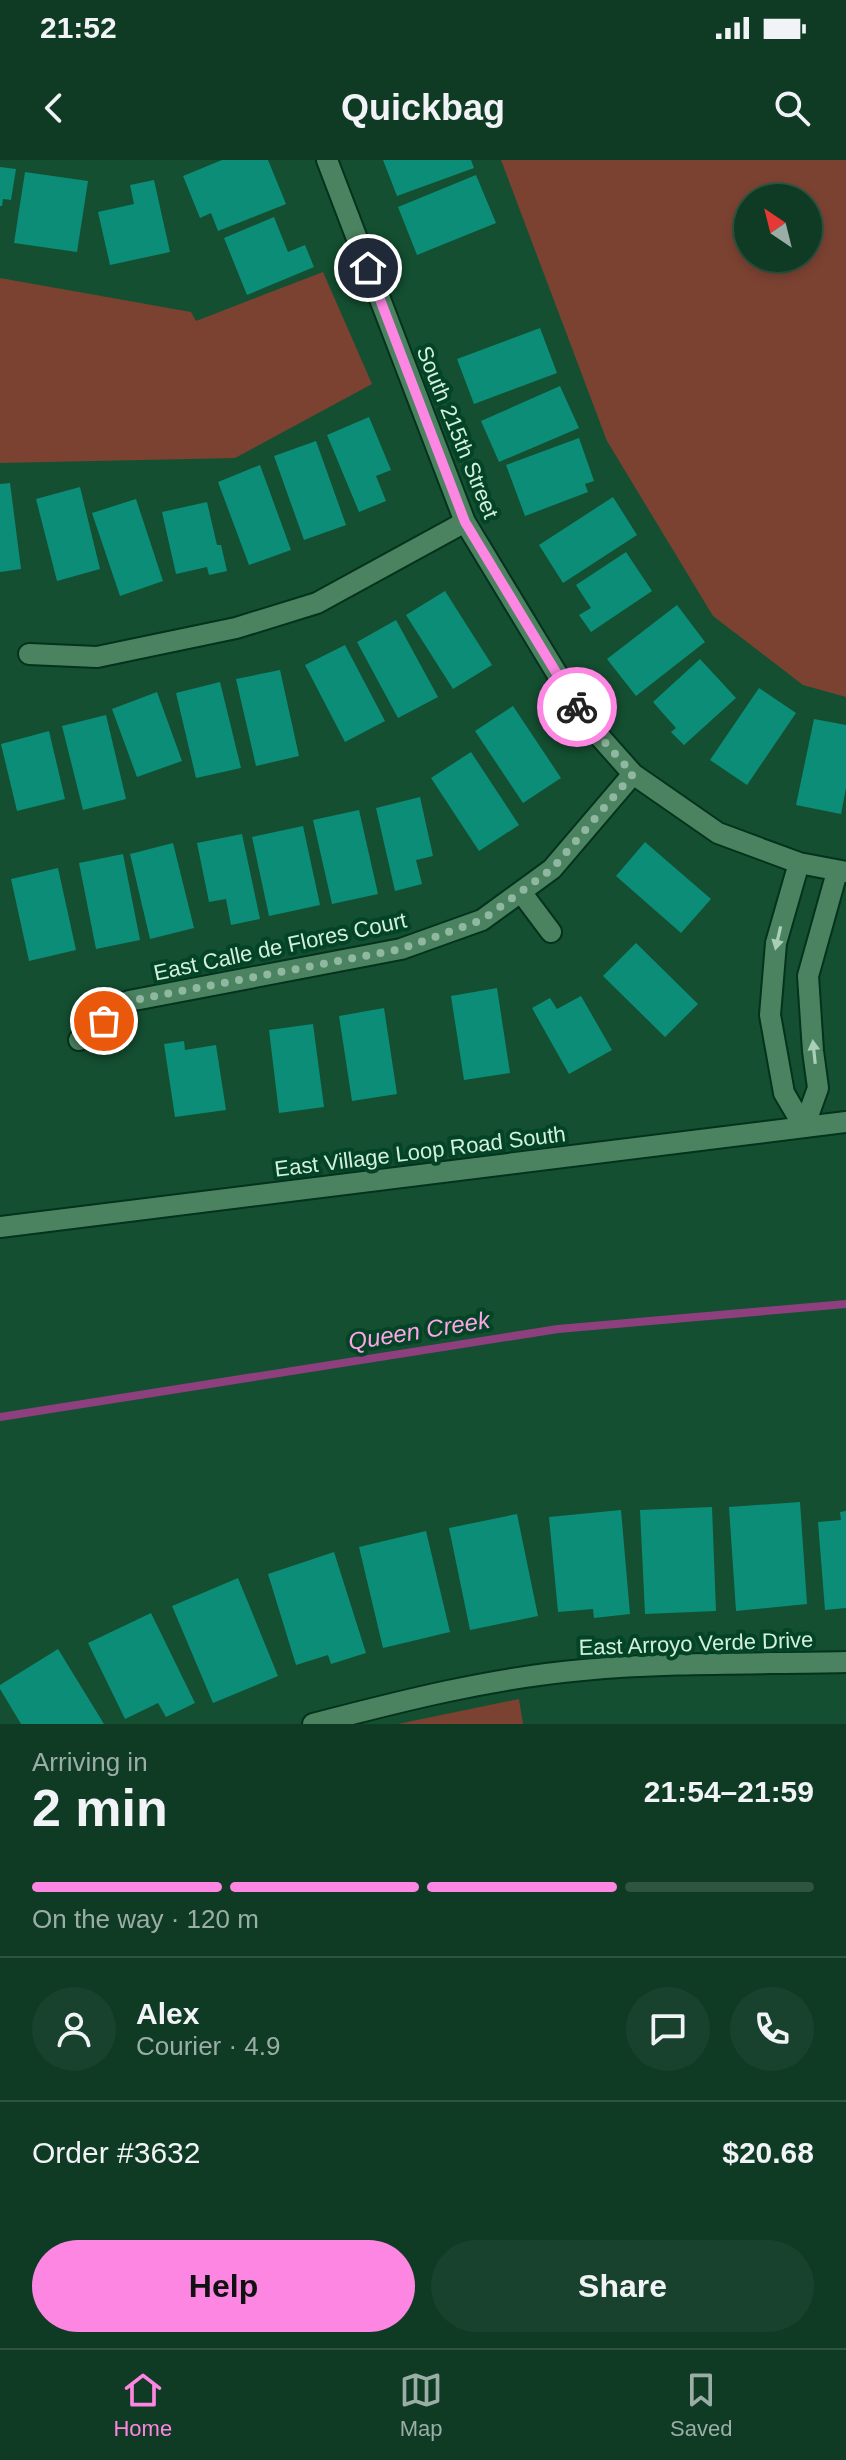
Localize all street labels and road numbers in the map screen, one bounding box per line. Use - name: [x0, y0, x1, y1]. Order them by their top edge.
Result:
- street label: South 215th Street: [412, 342, 503, 522]
- street label: East Calle de Flores Court: [151, 907, 409, 986]
- street label: East Village Loop Road South: [273, 1121, 567, 1182]
- street label: East Arroyo Verde Drive: [578, 1627, 814, 1660]

